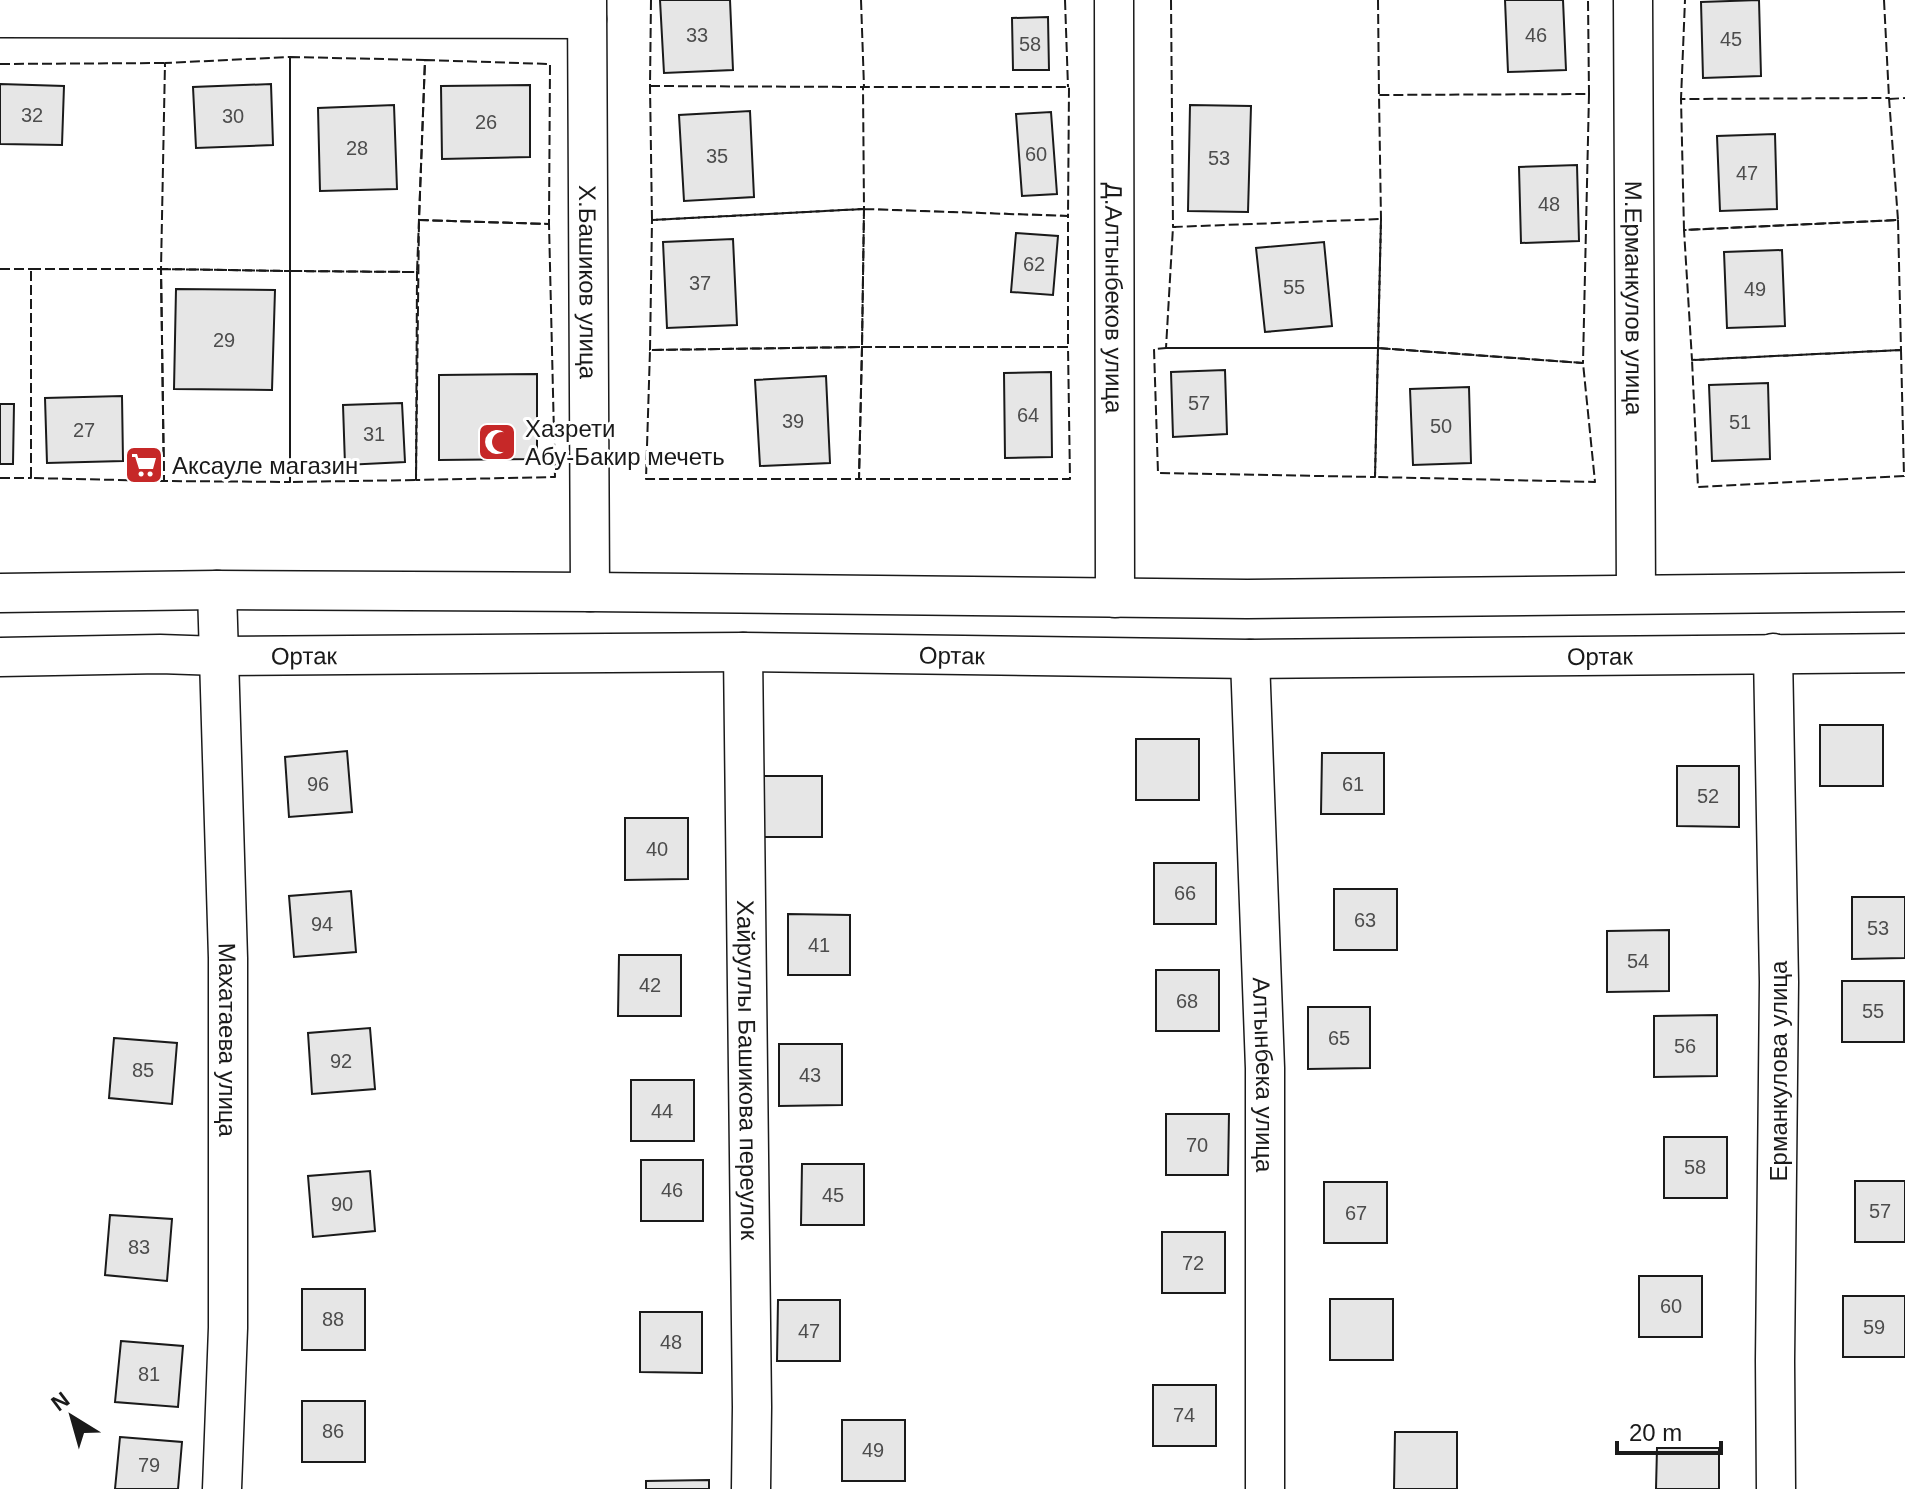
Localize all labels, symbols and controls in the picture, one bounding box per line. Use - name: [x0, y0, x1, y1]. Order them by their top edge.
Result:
- house number: 33: [686, 24, 708, 46]
- house number: 46: [1525, 24, 1547, 46]
- house number: 45: [1720, 28, 1742, 50]
- house number: 58: [1019, 33, 1041, 55]
- house number: 32: [21, 104, 43, 126]
- house number: 30: [222, 105, 244, 127]
- house number: 26: [475, 111, 497, 133]
- house number: 28: [346, 137, 368, 159]
- house number: 60: [1025, 143, 1047, 165]
- house number: 35: [706, 145, 728, 167]
- house number: 53: [1208, 147, 1230, 169]
- house number: 47: [1736, 162, 1758, 184]
- street label: М.Ерманкулов улица: [1620, 181, 1649, 416]
- street label: Д.Алтынбеков улица: [1101, 183, 1128, 414]
- street label: Х.Башиков улица: [574, 185, 602, 380]
- house number: 48: [1538, 193, 1560, 215]
- house number: 62: [1023, 253, 1045, 275]
- house number: 37: [689, 272, 711, 294]
- house number: 55: [1283, 276, 1305, 298]
- house number: 49: [1744, 278, 1766, 300]
- house number: 29: [213, 329, 235, 351]
- house number: 57: [1188, 392, 1210, 414]
- house number: 64: [1017, 404, 1039, 426]
- house number: 39: [782, 410, 804, 432]
- house number: 51: [1729, 411, 1751, 433]
- place label: Хазрети Абу-Бакир мечеть: [525, 415, 725, 470]
- house number: 50: [1430, 415, 1452, 437]
- house number: 27: [73, 419, 95, 441]
- mosque icon: Хазрети Абу-Бакир мечеть: [476, 421, 518, 463]
- house number: 31: [363, 423, 385, 445]
- supermarket icon: Аксауле магазин: [123, 444, 165, 486]
- place label: Аксауле магазин: [172, 452, 358, 479]
- street label: Ортак: [919, 641, 986, 669]
- street label: Ортак: [271, 642, 338, 669]
- street label: Ортак: [1567, 642, 1634, 670]
- house number: 96: [307, 773, 329, 795]
- house number: 61: [1342, 773, 1364, 795]
- house number: 52: [1697, 785, 1719, 807]
- house number: 40: [646, 838, 668, 860]
- house number: 66: [1174, 882, 1196, 904]
- street label: Хайруллы Башикова переулок: [732, 900, 764, 1241]
- house number: 63: [1354, 909, 1376, 931]
- house number: 94: [311, 913, 333, 935]
- house number: 53: [1867, 917, 1889, 939]
- house number: 41: [808, 934, 830, 956]
- street label: Махатаева улица: [214, 942, 242, 1138]
- house number: 54: [1627, 950, 1649, 972]
- street label: Ерманкулова улица: [1765, 960, 1792, 1181]
- house number: 42: [639, 974, 661, 996]
- street label: Алтынбека улица: [1248, 977, 1279, 1173]
- house number: 68: [1176, 990, 1198, 1012]
- house number: 55: [1862, 1000, 1884, 1022]
- house number: 65: [1328, 1027, 1350, 1049]
- house number: 56: [1674, 1035, 1696, 1057]
- house number: 92: [330, 1050, 352, 1072]
- house number: 85: [132, 1059, 154, 1081]
- house number: 43: [799, 1064, 821, 1086]
- house number: 44: [651, 1100, 673, 1122]
- house number: 70: [1186, 1134, 1208, 1156]
- house number: 58: [1684, 1156, 1706, 1178]
- house number: 46: [661, 1179, 683, 1201]
- house number: 45: [822, 1184, 844, 1206]
- house number: 90: [331, 1193, 353, 1215]
- house number: 57: [1869, 1200, 1891, 1222]
- house number: 67: [1345, 1202, 1367, 1224]
- house number: 83: [128, 1236, 150, 1258]
- house number: 72: [1182, 1252, 1204, 1274]
- house number: 60: [1660, 1295, 1682, 1317]
- house number: 88: [322, 1308, 344, 1330]
- house number: 59: [1863, 1316, 1885, 1338]
- house number: 47: [798, 1320, 820, 1342]
- house number: 48: [660, 1331, 682, 1353]
- house number: 81: [138, 1363, 160, 1385]
- north arrow: [32, 1377, 112, 1457]
- text: N: [46, 1387, 74, 1416]
- house number: 74: [1173, 1404, 1195, 1426]
- scale bar: [1617, 1405, 1721, 1455]
- text: 20 m: [1629, 1419, 1682, 1446]
- house number: 86: [322, 1420, 344, 1442]
- house number: 49: [862, 1439, 884, 1461]
- house number: 79: [138, 1454, 160, 1476]

